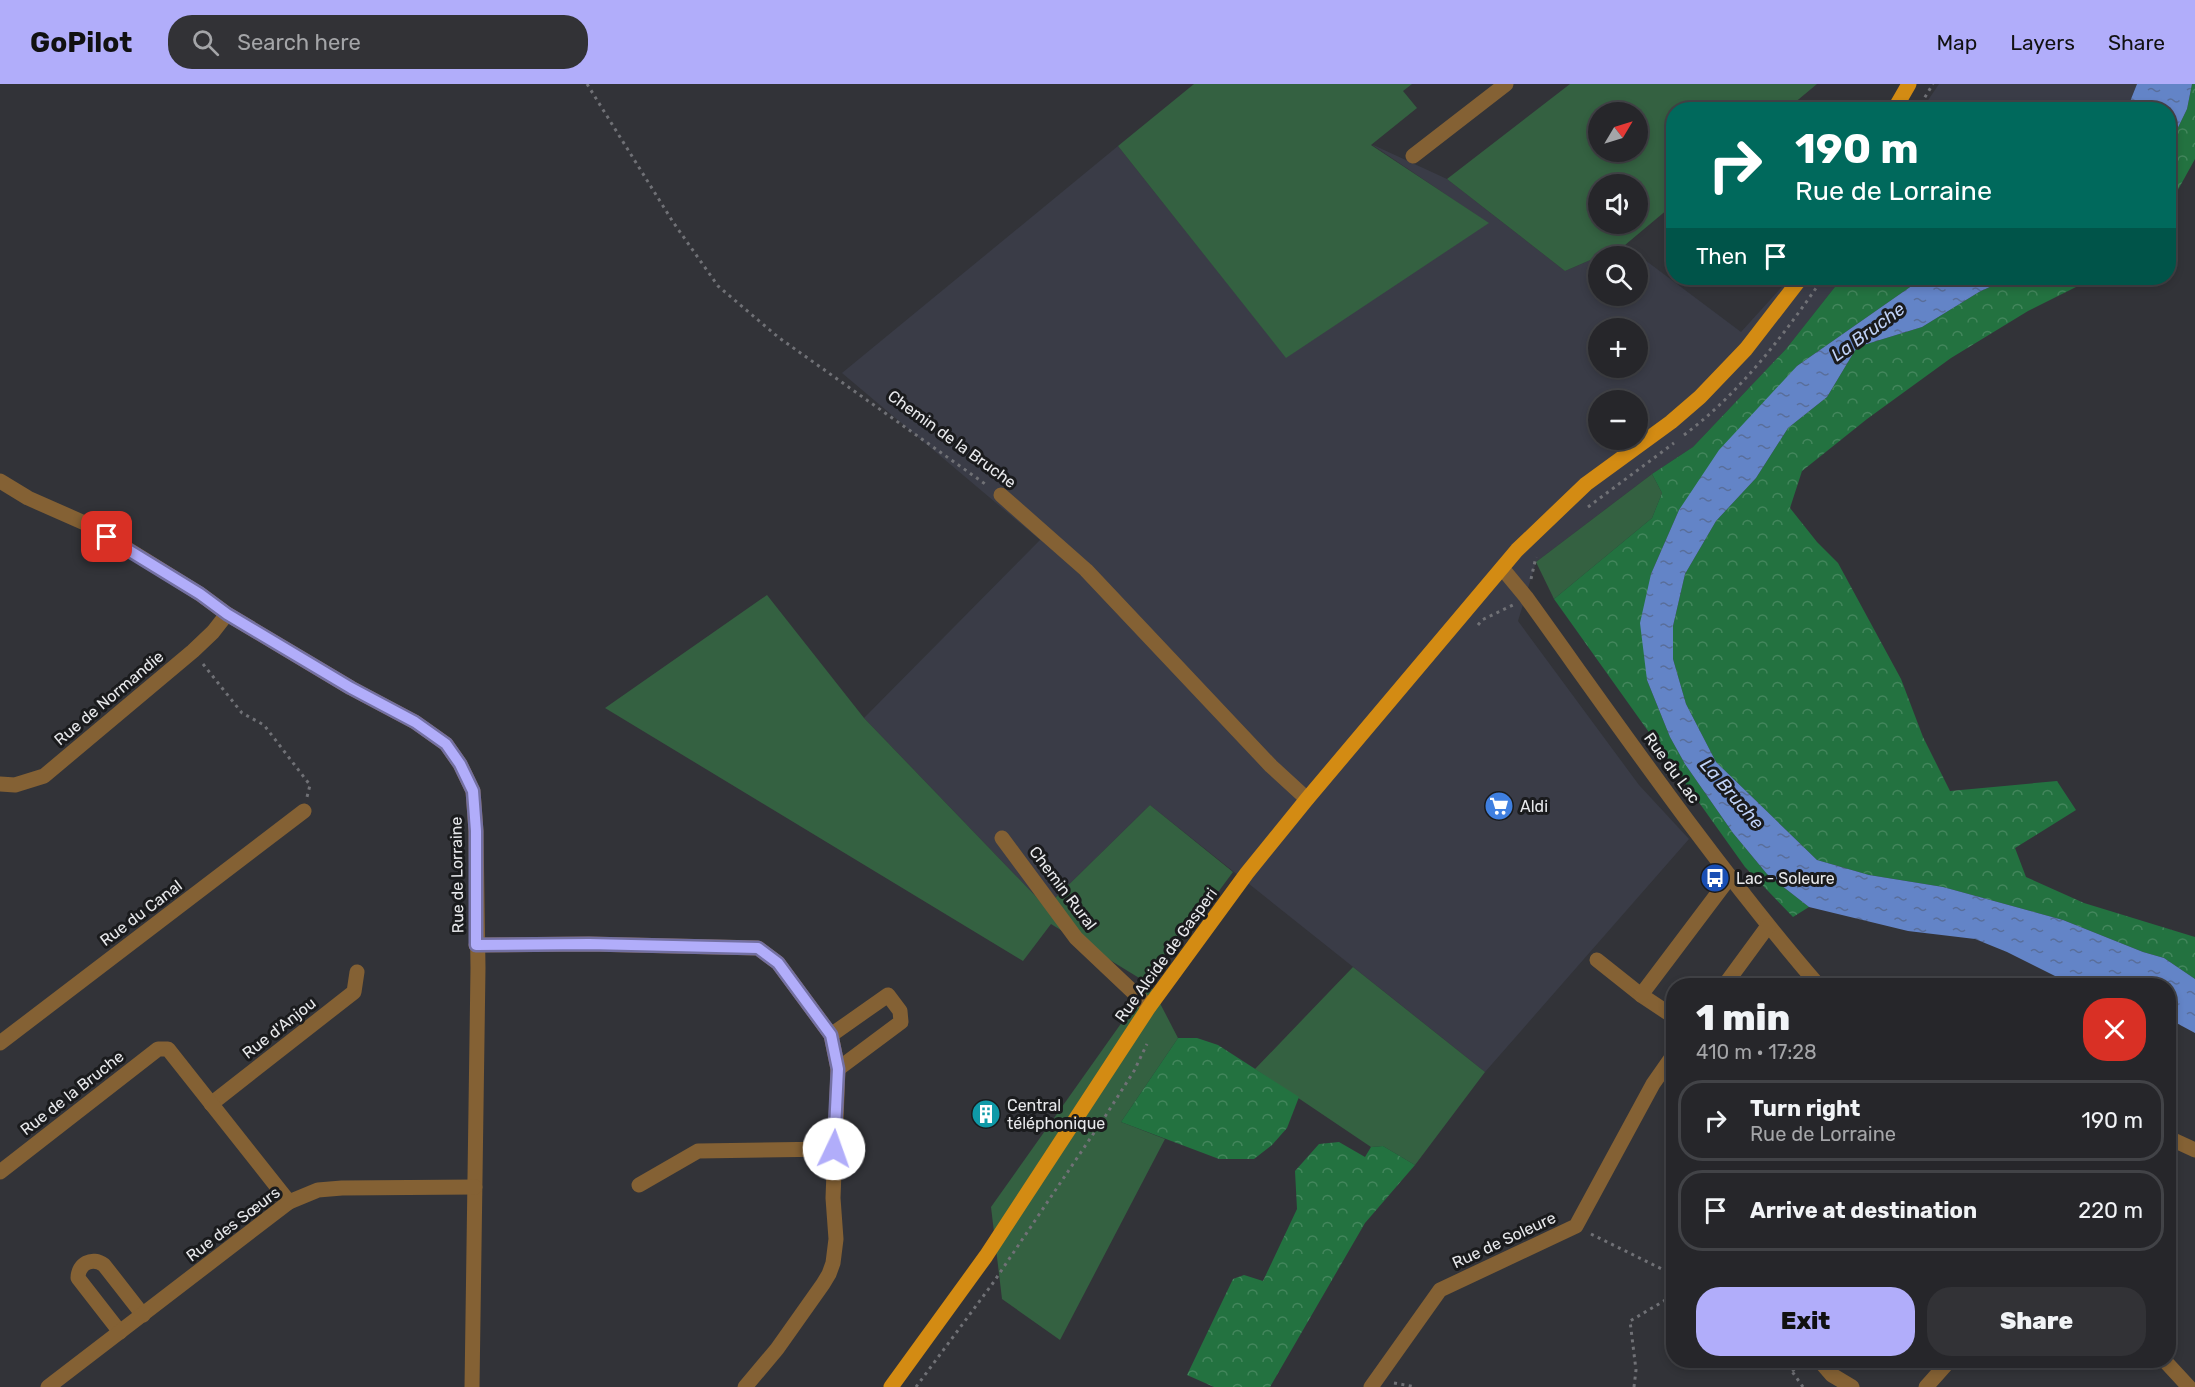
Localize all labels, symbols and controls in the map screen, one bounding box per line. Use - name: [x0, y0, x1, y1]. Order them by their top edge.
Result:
- search box: [168, 15, 588, 69]
- text: GoPilot: [30, 26, 132, 59]
- icon: search: [189, 26, 222, 59]
- text: Search here: [237, 29, 361, 56]
- text: Map: [1936, 30, 1977, 55]
- text: Layers: [2010, 30, 2075, 55]
- text: Share: [2108, 30, 2165, 55]
- north arrow: [1588, 102, 1648, 162]
- map controls: [1588, 102, 1648, 450]
- text: 190 m: [1795, 124, 1919, 174]
- icon: right: [1696, 126, 1774, 204]
- button: sound: [1588, 174, 1648, 234]
- text: Rue de Lorraine: [1795, 175, 1992, 207]
- icon: arrive: [1759, 240, 1792, 273]
- text: Then: [1696, 243, 1747, 270]
- button: search: [1588, 246, 1648, 306]
- water label: La Bruche: [1827, 298, 1909, 366]
- button: +: [1588, 318, 1648, 378]
- street label: Chemin de la Bruche: [884, 386, 1020, 492]
- button: −: [1588, 390, 1648, 450]
- pin: [81, 511, 132, 562]
- icon: arrive: [90, 520, 123, 553]
- street label: Rue de Normandie: [50, 647, 168, 749]
- street label: Rue du Lac: [1640, 729, 1704, 807]
- water label: La Bruche: [1696, 754, 1768, 834]
- supermarket icon: Aldi: [1483, 790, 1515, 822]
- place label: Aldi: [1520, 797, 1548, 816]
- street label: Rue de Lorraine: [446, 816, 468, 934]
- street label: Chemin Rural: [1025, 842, 1101, 934]
- bus stop icon: Lac - Soleure: [1699, 862, 1731, 894]
- place label: Lac - Soleure: [1736, 869, 1835, 888]
- street label: Rue du Canal: [96, 876, 186, 950]
- street label: Rue Alcide de Gasperi: [1111, 884, 1221, 1026]
- street label: Rue d'Anjou: [238, 993, 320, 1063]
- text: 1 min: [1696, 996, 1790, 1039]
- button: close: [2083, 998, 2146, 1061]
- text: 410 m · 17:28: [1696, 1040, 1817, 1064]
- street label: Rue de la Bruche: [17, 1047, 128, 1139]
- text: Turn right: [1750, 1095, 1860, 1122]
- place label: Central téléphonique: [1007, 1096, 1105, 1133]
- building icon: Central téléphonique: [970, 1098, 1002, 1130]
- icon: right: [1699, 1104, 1732, 1137]
- text: 190 m: [2082, 1107, 2143, 1134]
- position arrow: [802, 1117, 866, 1181]
- text: Rue de Lorraine: [1750, 1122, 1896, 1146]
- street label: Rue des Sœurs: [182, 1183, 284, 1265]
- icon: arrive: [1699, 1194, 1732, 1227]
- text: Arrive at destination: [1750, 1197, 1977, 1224]
- text: 220 m: [2078, 1197, 2143, 1224]
- street label: Rue de Soleure: [1449, 1208, 1559, 1272]
- button: Exit: [1696, 1287, 1915, 1356]
- button: Share: [1927, 1287, 2146, 1356]

